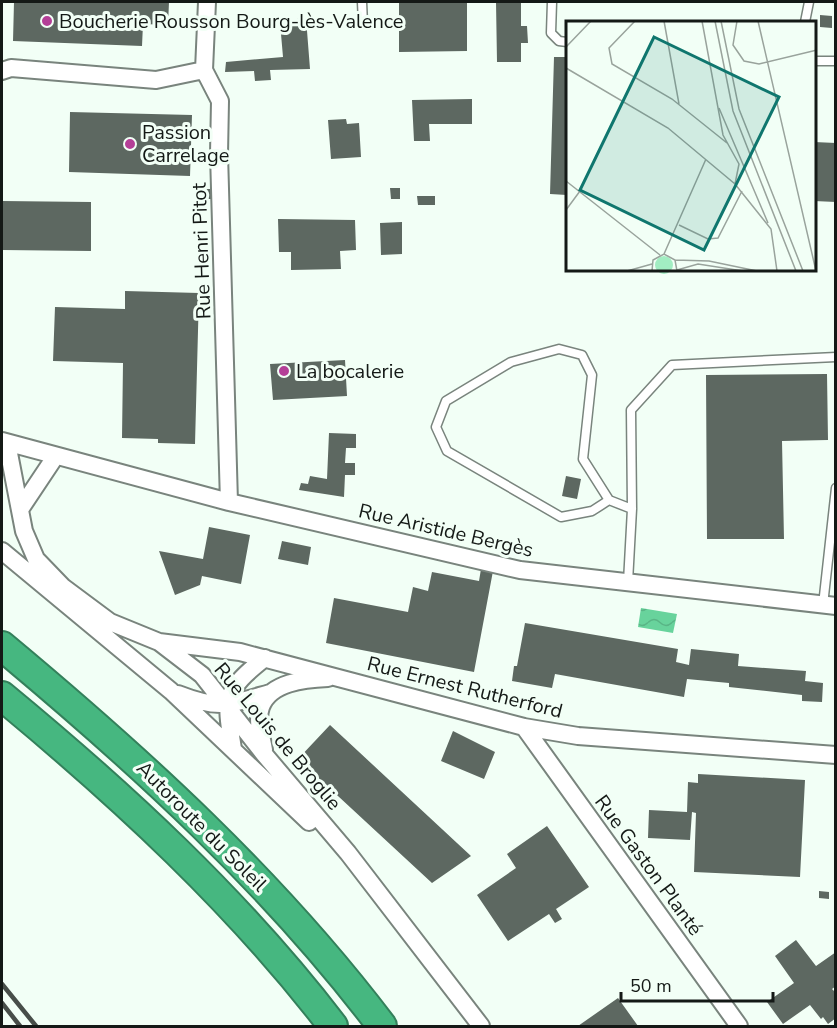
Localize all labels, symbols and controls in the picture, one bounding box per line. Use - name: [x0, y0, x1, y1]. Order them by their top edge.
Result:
- place label: Boucherie Rousson Bourg-lès-Valence: [59, 8, 404, 35]
- marker: Boucherie Rousson Bourg-lès-Valence: [40, 14, 54, 28]
- inset map: [566, 21, 816, 272]
- place label: Passion Carrelage: [142, 119, 229, 169]
- marker: Passion Carrelage: [123, 137, 137, 151]
- street label: Rue Henri Pitot: [186, 181, 217, 320]
- place label: La bocalerie: [296, 358, 404, 385]
- marker: La bocalerie: [277, 364, 291, 378]
- street label: Rue Aristide Bergès: [356, 497, 536, 564]
- street label: Rue Ernest Rutherford: [364, 650, 565, 725]
- street label: Rue Louis de Broglie: [208, 657, 347, 816]
- street label: Autoroute du Soleil: [130, 755, 273, 898]
- street label: Rue Gaston Planté: [588, 790, 709, 941]
- scale bar: [621, 965, 772, 1003]
- text: 50 m: [630, 974, 672, 998]

